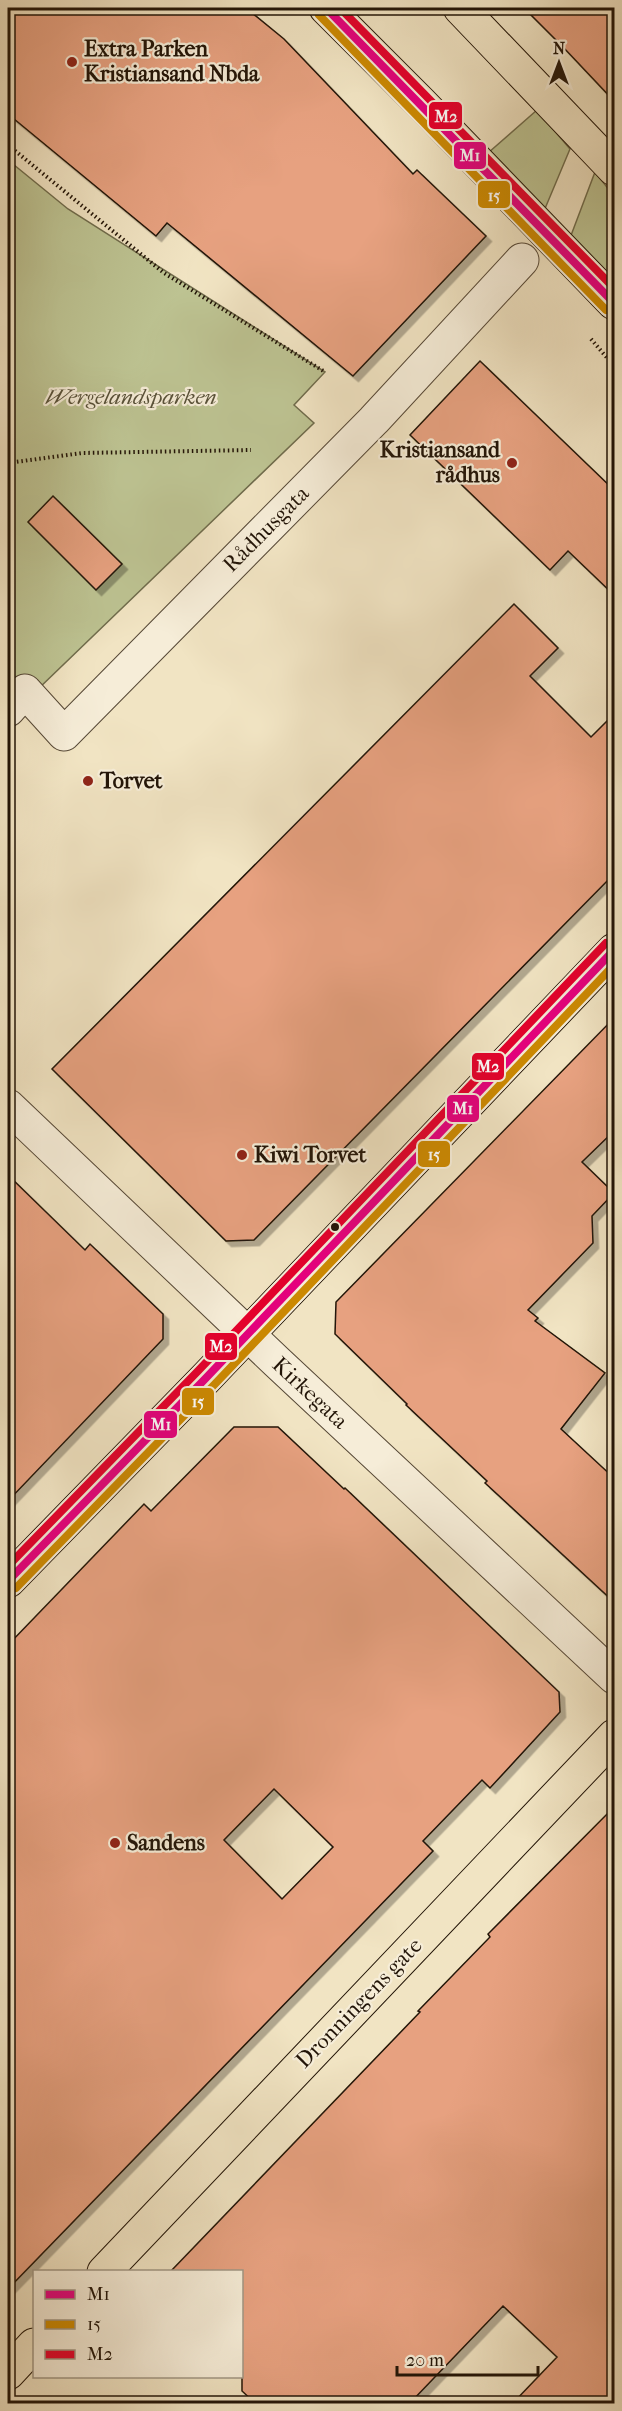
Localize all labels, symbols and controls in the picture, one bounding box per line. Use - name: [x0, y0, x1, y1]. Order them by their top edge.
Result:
- north arrow: [529, 33, 589, 93]
- place label: Extra Parken Kristiansand Nbda: [84, 36, 260, 87]
- text: N: [553, 39, 566, 58]
- marker: Extra Parken Kristiansand Nbda: [65, 55, 79, 69]
- line badge: M2: [428, 101, 463, 130]
- text: M2: [434, 107, 457, 126]
- line badge: M1: [453, 141, 487, 170]
- text: M1: [459, 146, 480, 165]
- line badge: 15: [477, 180, 511, 209]
- text: 15: [488, 186, 500, 205]
- park label: Wergelandsparken: [45, 384, 217, 410]
- place label: Kristiansand rådhus: [380, 437, 501, 488]
- marker: Kristiansand rådhus: [505, 456, 519, 470]
- street label: Rådhusgata: [218, 480, 315, 577]
- place label: Torvet: [99, 768, 164, 794]
- marker: Torvet: [81, 774, 95, 788]
- line badge: M2: [471, 1052, 505, 1081]
- text: M2: [476, 1057, 499, 1076]
- line badge: M1: [446, 1094, 480, 1123]
- text: M1: [452, 1099, 473, 1118]
- line badge: 15: [417, 1140, 451, 1168]
- place label: Kiwi Torvet: [254, 1142, 367, 1168]
- text: 15: [428, 1145, 440, 1164]
- marker: Kiwi Torvet: [235, 1148, 249, 1162]
- unlabelled marker: [329, 1221, 341, 1233]
- line badge: M2: [204, 1332, 238, 1361]
- text: M2: [209, 1337, 232, 1356]
- street label: Kirkegata: [267, 1352, 354, 1435]
- line badge: 15: [181, 1387, 215, 1416]
- text: 15: [192, 1392, 204, 1411]
- line badge: M1: [143, 1410, 178, 1439]
- text: M1: [150, 1415, 171, 1434]
- place label: Sandens: [127, 1830, 205, 1856]
- marker: Sandens: [108, 1836, 122, 1850]
- street label: Dronningens gate: [290, 1932, 428, 2073]
- legend: [33, 2270, 243, 2378]
- text: M1: [87, 2284, 110, 2305]
- text: 15: [87, 2314, 101, 2335]
- scale bar: [397, 2339, 538, 2377]
- text: M2: [87, 2344, 113, 2365]
- text: 20 m: [406, 2350, 444, 2371]

